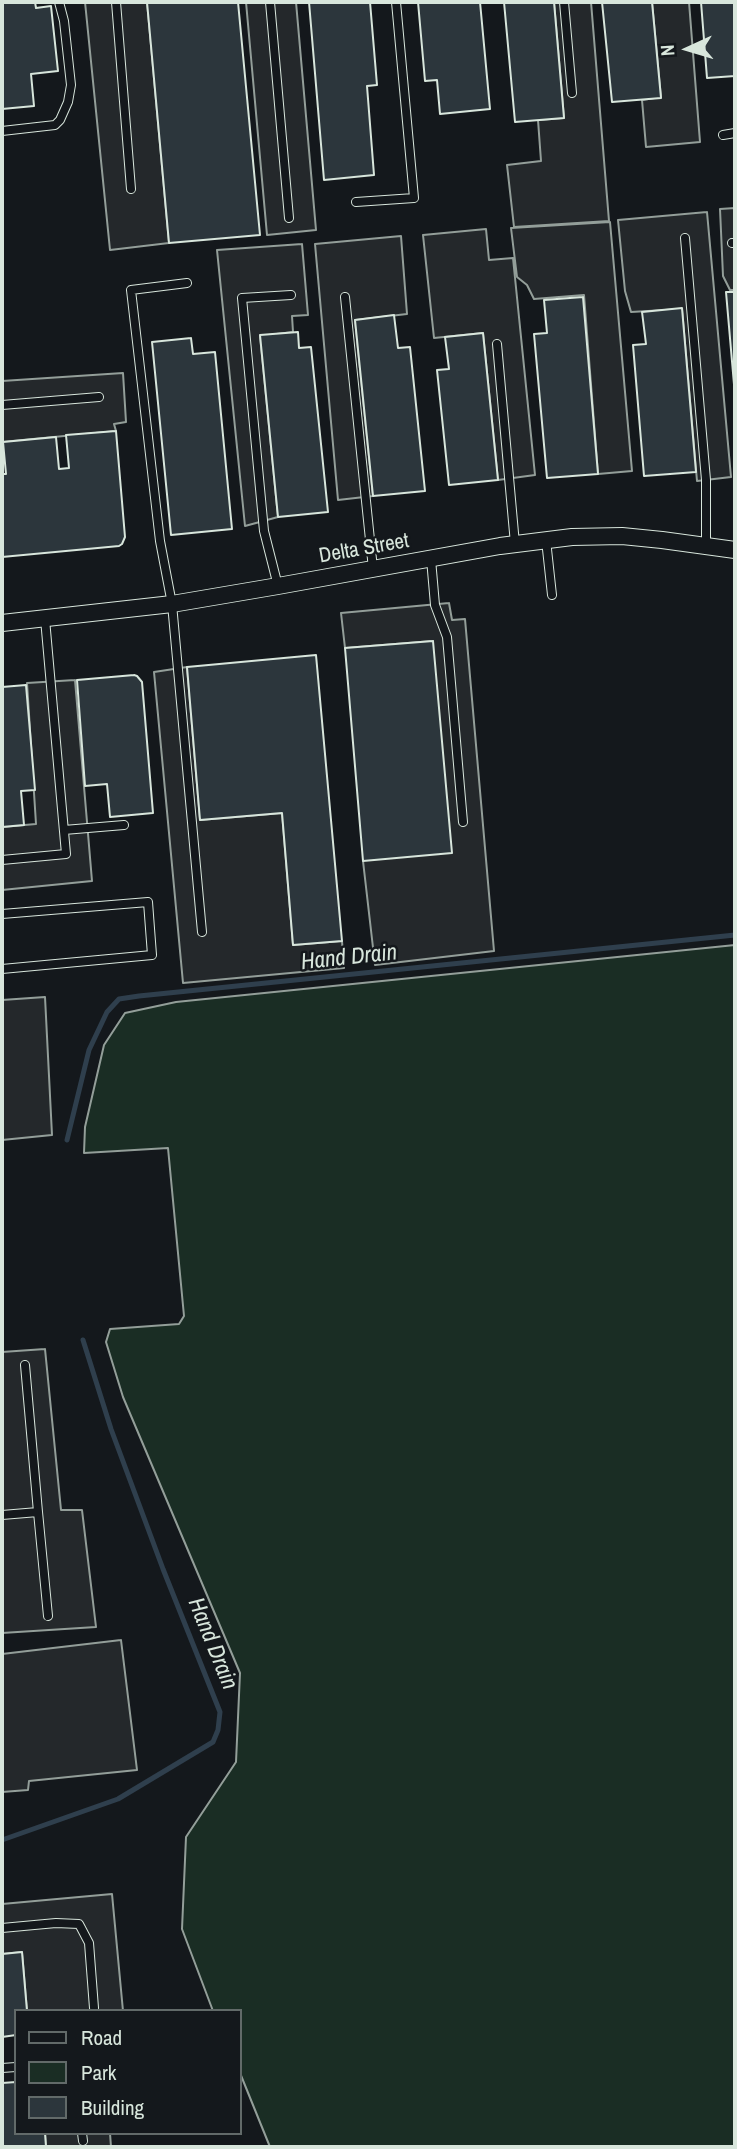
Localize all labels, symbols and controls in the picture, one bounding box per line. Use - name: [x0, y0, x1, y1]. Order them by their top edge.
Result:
- north arrow: [653, 14, 723, 84]
- text: N: [654, 44, 680, 57]
- street label: Delta Street: [317, 529, 411, 569]
- water label: Hand Drain: [300, 939, 398, 977]
- water label: Hand Drain: [181, 1594, 243, 1694]
- legend: [14, 2009, 242, 2135]
- text: Road: [81, 2023, 122, 2052]
- text: Park: [81, 2058, 116, 2087]
- text: Building: [81, 2093, 144, 2122]

